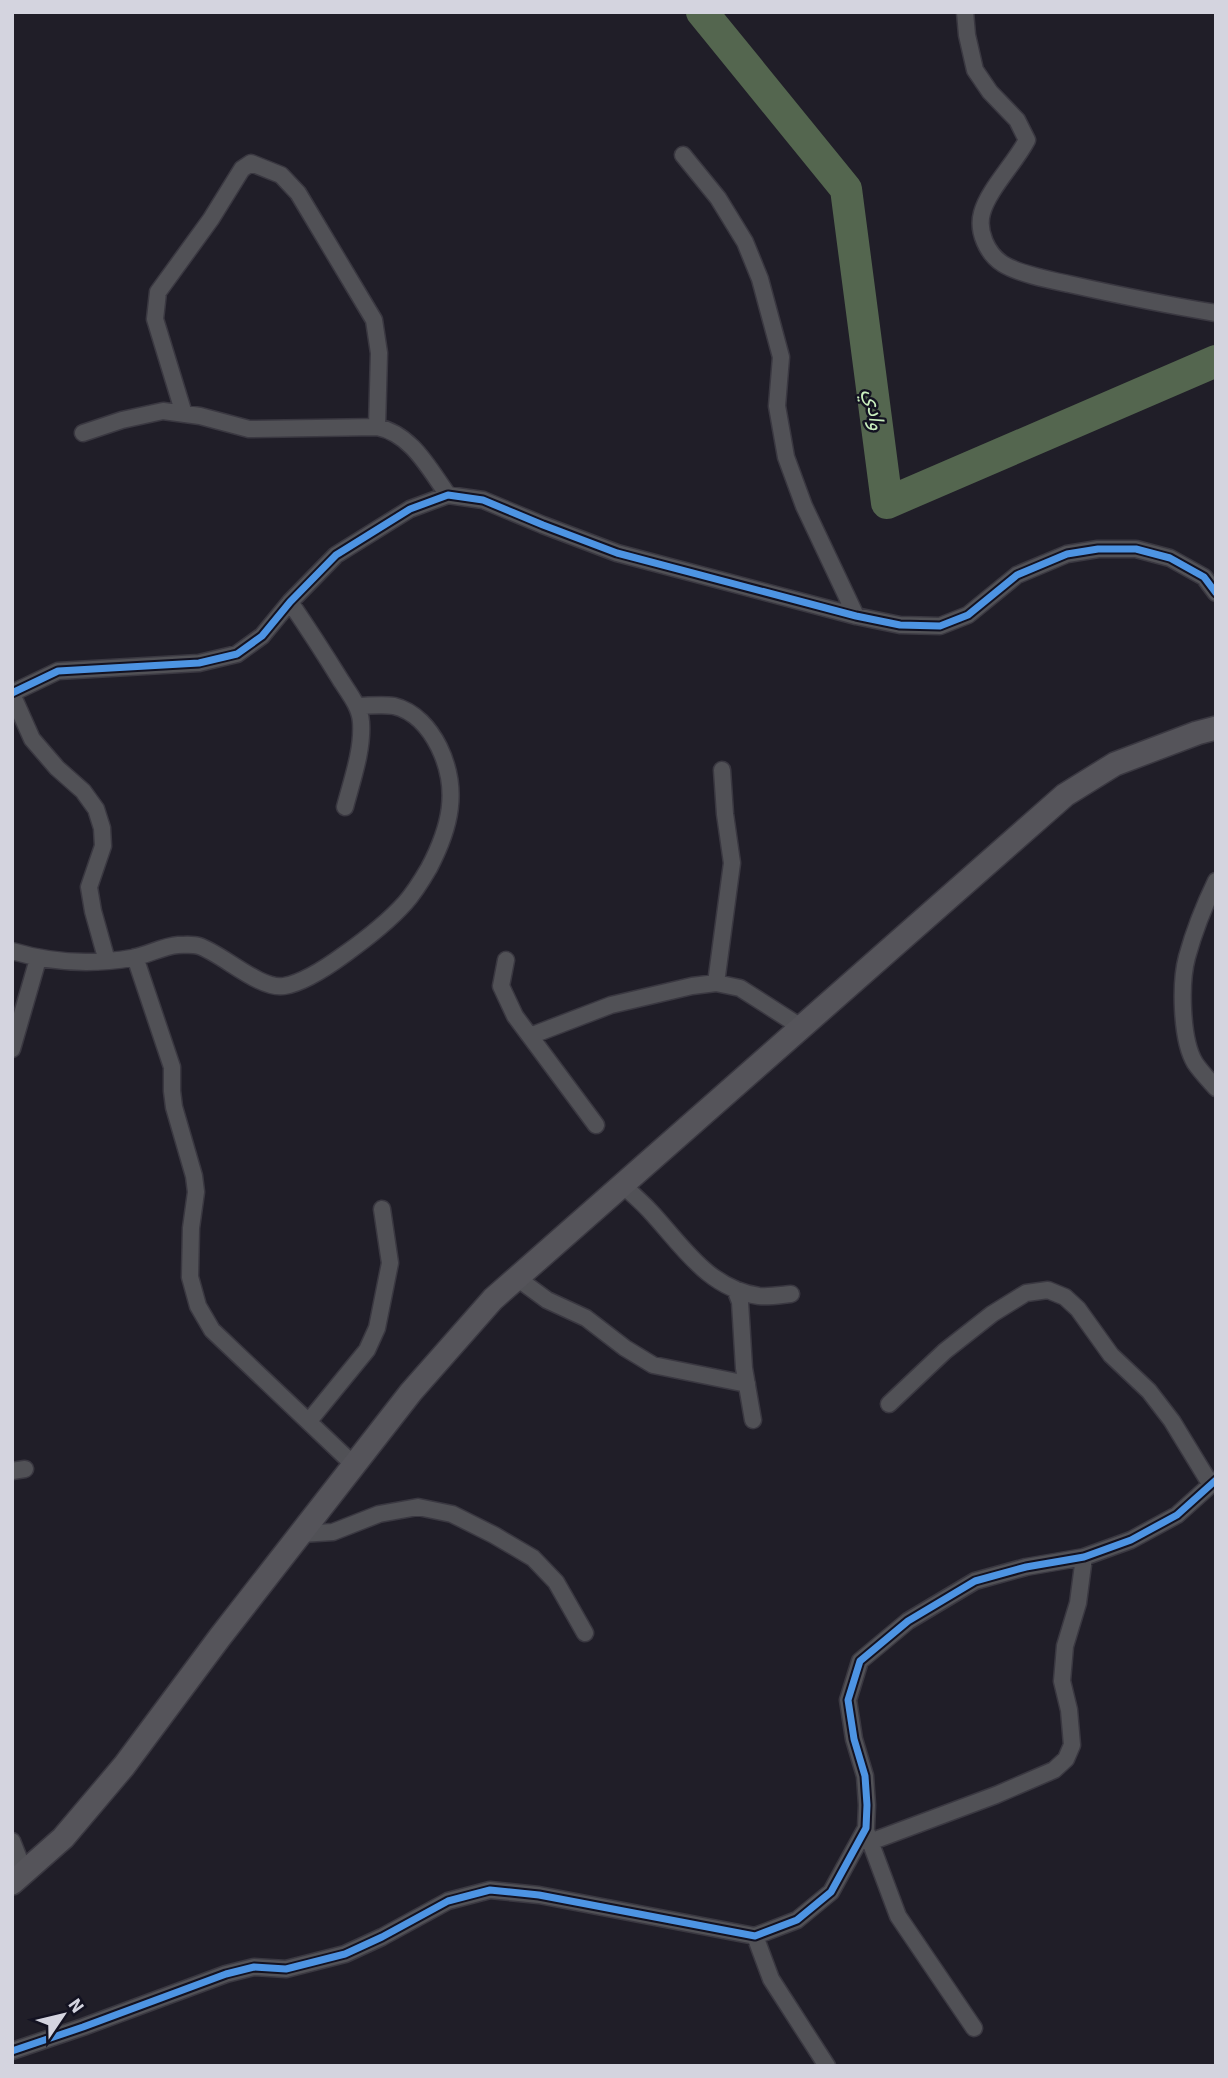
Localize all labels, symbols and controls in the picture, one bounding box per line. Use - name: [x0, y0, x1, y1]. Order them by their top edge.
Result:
- water label: وادي: [856, 388, 893, 432]
- north arrow: [28, 1980, 98, 2050]
- text: N: [61, 1993, 90, 2019]

